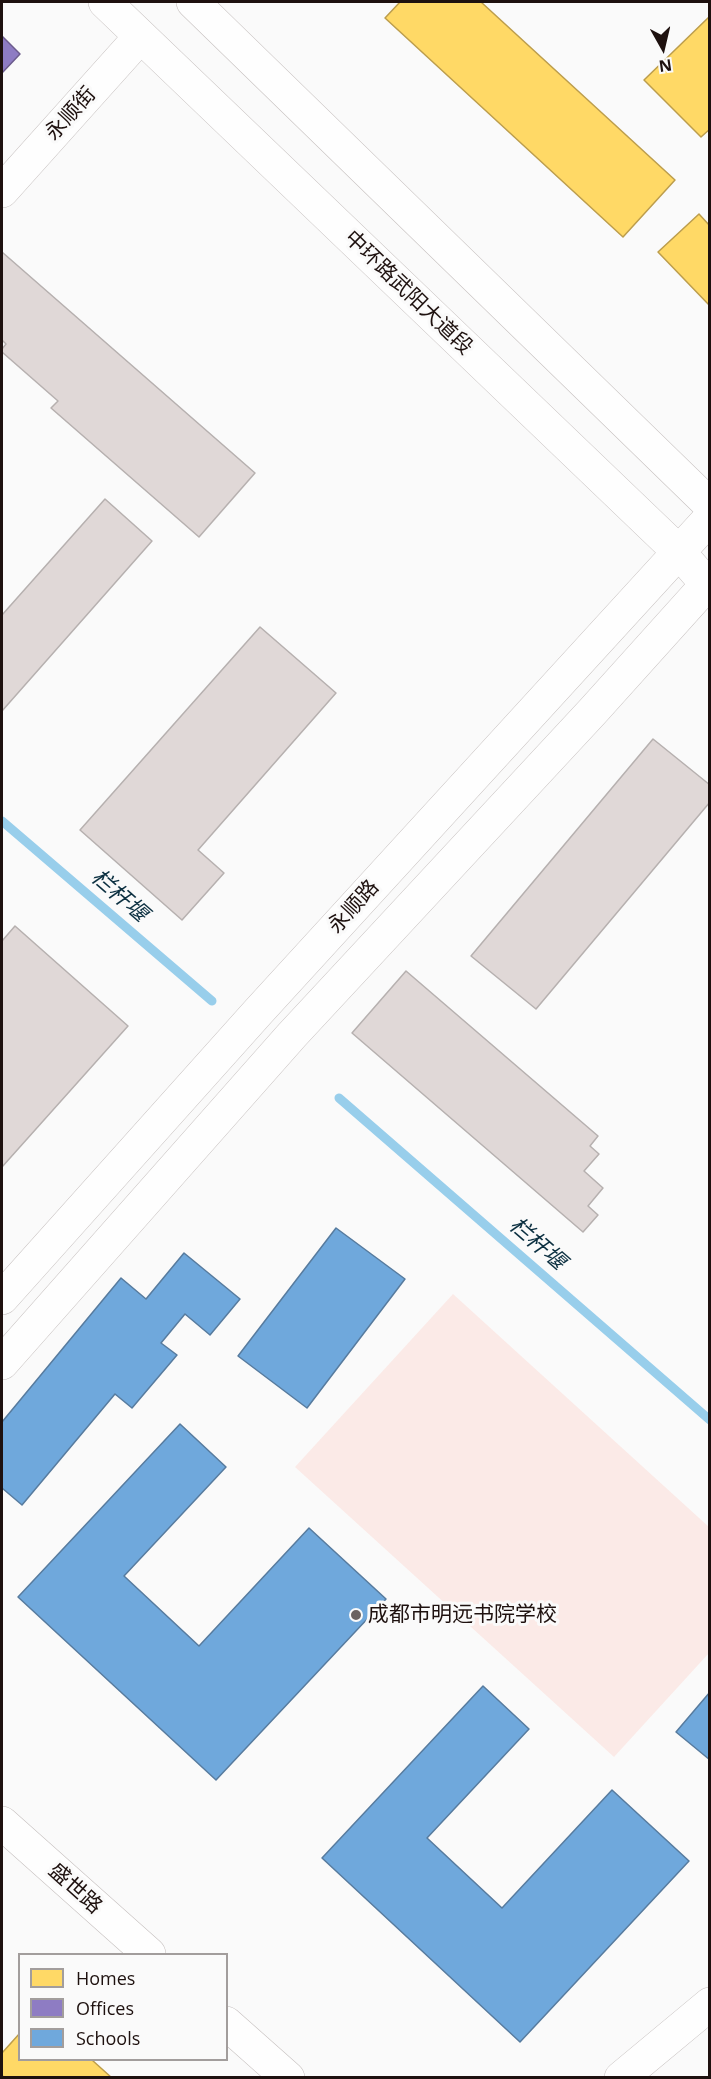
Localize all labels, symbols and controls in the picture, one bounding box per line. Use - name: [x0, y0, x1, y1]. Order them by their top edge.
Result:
- north arrow: [633, 18, 693, 78]
- text: N: [658, 54, 673, 78]
- street label: 永顺街: [41, 82, 101, 146]
- street label: 中环路武阳大道段: [339, 226, 477, 360]
- water label: 栏杆堰: [85, 864, 153, 928]
- street label: 永顺路: [324, 875, 384, 939]
- water label: 栏杆堰: [503, 1212, 571, 1276]
- place label: 成都市明远书院学校: [368, 1602, 557, 1628]
- marker: 成都市明远书院学校: [349, 1608, 363, 1622]
- street label: 盛世路: [43, 1859, 107, 1919]
- legend: [18, 1953, 228, 2061]
- text: Homes: [76, 1966, 135, 1990]
- text: Offices: [76, 1996, 134, 2020]
- text: Schools: [76, 2026, 140, 2050]

